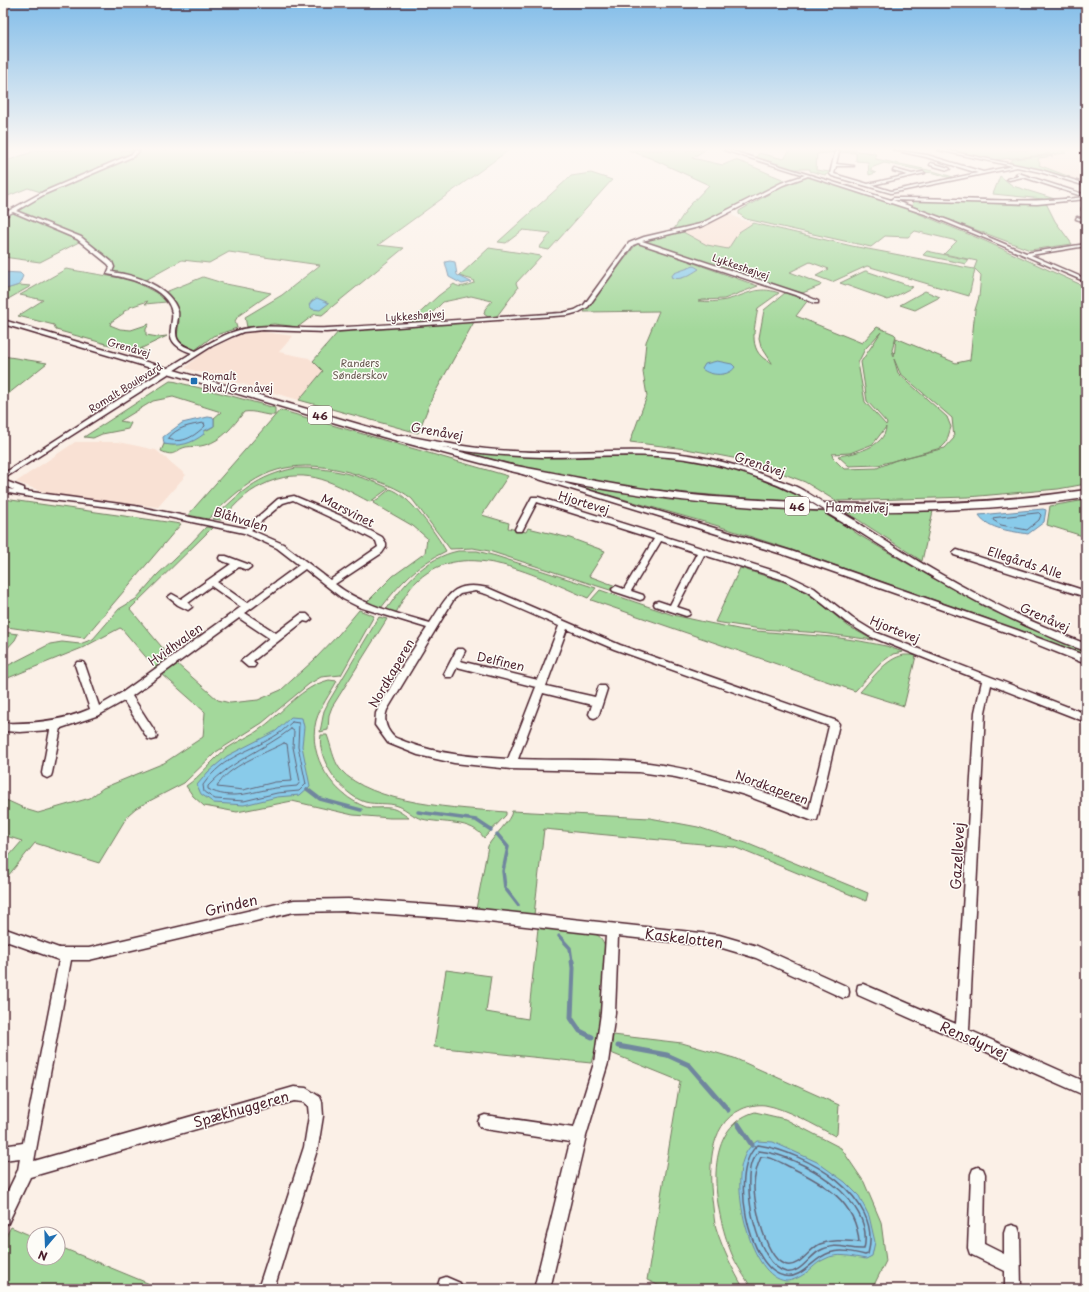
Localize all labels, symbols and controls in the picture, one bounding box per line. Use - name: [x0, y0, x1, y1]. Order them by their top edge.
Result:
- street label: Lykkeshøjvej: [710, 249, 772, 284]
- street label: Lykkeshøjvej: [385, 305, 445, 326]
- street label: Grenåvej: [106, 334, 152, 360]
- park label: Randers Sønderskov: [333, 355, 387, 382]
- street label: Romalt Boulevard: [85, 358, 165, 416]
- place label: Romalt Blvd./Grenåvej: [202, 368, 273, 395]
- marker: Romalt Blvd./Grenåvej: [189, 376, 199, 386]
- road number: 46: [308, 406, 332, 424]
- street label: Grenåvej: [410, 418, 464, 444]
- street label: Grenåvej: [732, 447, 788, 481]
- street label: Hjortevej: [556, 486, 612, 518]
- street label: Marsvinet: [318, 489, 378, 531]
- road number: 46: [785, 497, 809, 515]
- street label: Hammelvej: [825, 497, 889, 517]
- street label: Blåhvalen: [211, 502, 271, 536]
- street label: Ellegårds Alle: [985, 541, 1065, 583]
- street label: Grenåvej: [1017, 598, 1073, 636]
- street label: Hjortevej: [867, 611, 923, 647]
- street label: Hvidhvalen: [144, 618, 206, 670]
- street label: Nordkaperen: [364, 635, 418, 711]
- street label: Delfinen: [475, 647, 527, 675]
- street label: Nordkaperen: [733, 765, 811, 809]
- street label: Gazellevej: [945, 822, 969, 890]
- street label: Grinden: [203, 889, 259, 921]
- street label: Kaskelotten: [644, 923, 724, 953]
- street label: Rensdyrvej: [937, 1016, 1011, 1064]
- street label: Spækhuggeren: [191, 1085, 291, 1133]
- north arrow: [26, 1226, 66, 1266]
- text: N: [35, 1246, 49, 1265]

